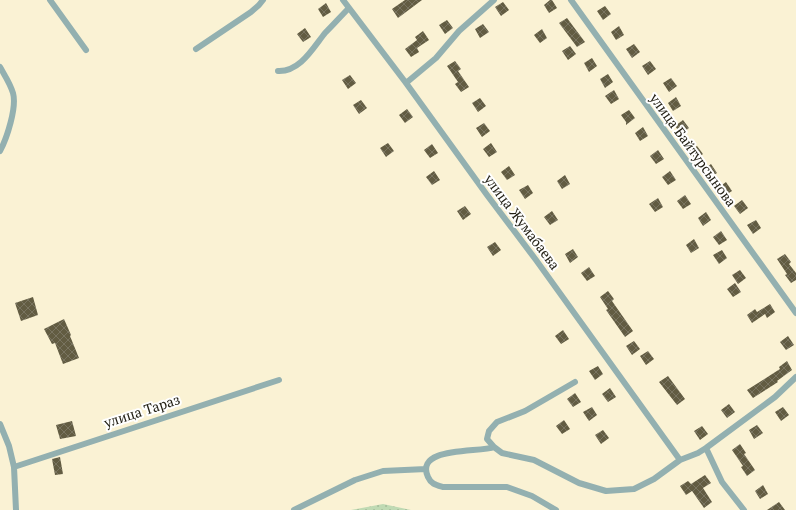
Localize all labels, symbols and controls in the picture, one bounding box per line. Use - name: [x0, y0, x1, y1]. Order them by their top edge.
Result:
- street label: улица Байтурсынова: [645, 88, 741, 210]
- street label: улица Жумабаева: [480, 169, 565, 273]
- street label: улица Тараз: [100, 389, 182, 432]

